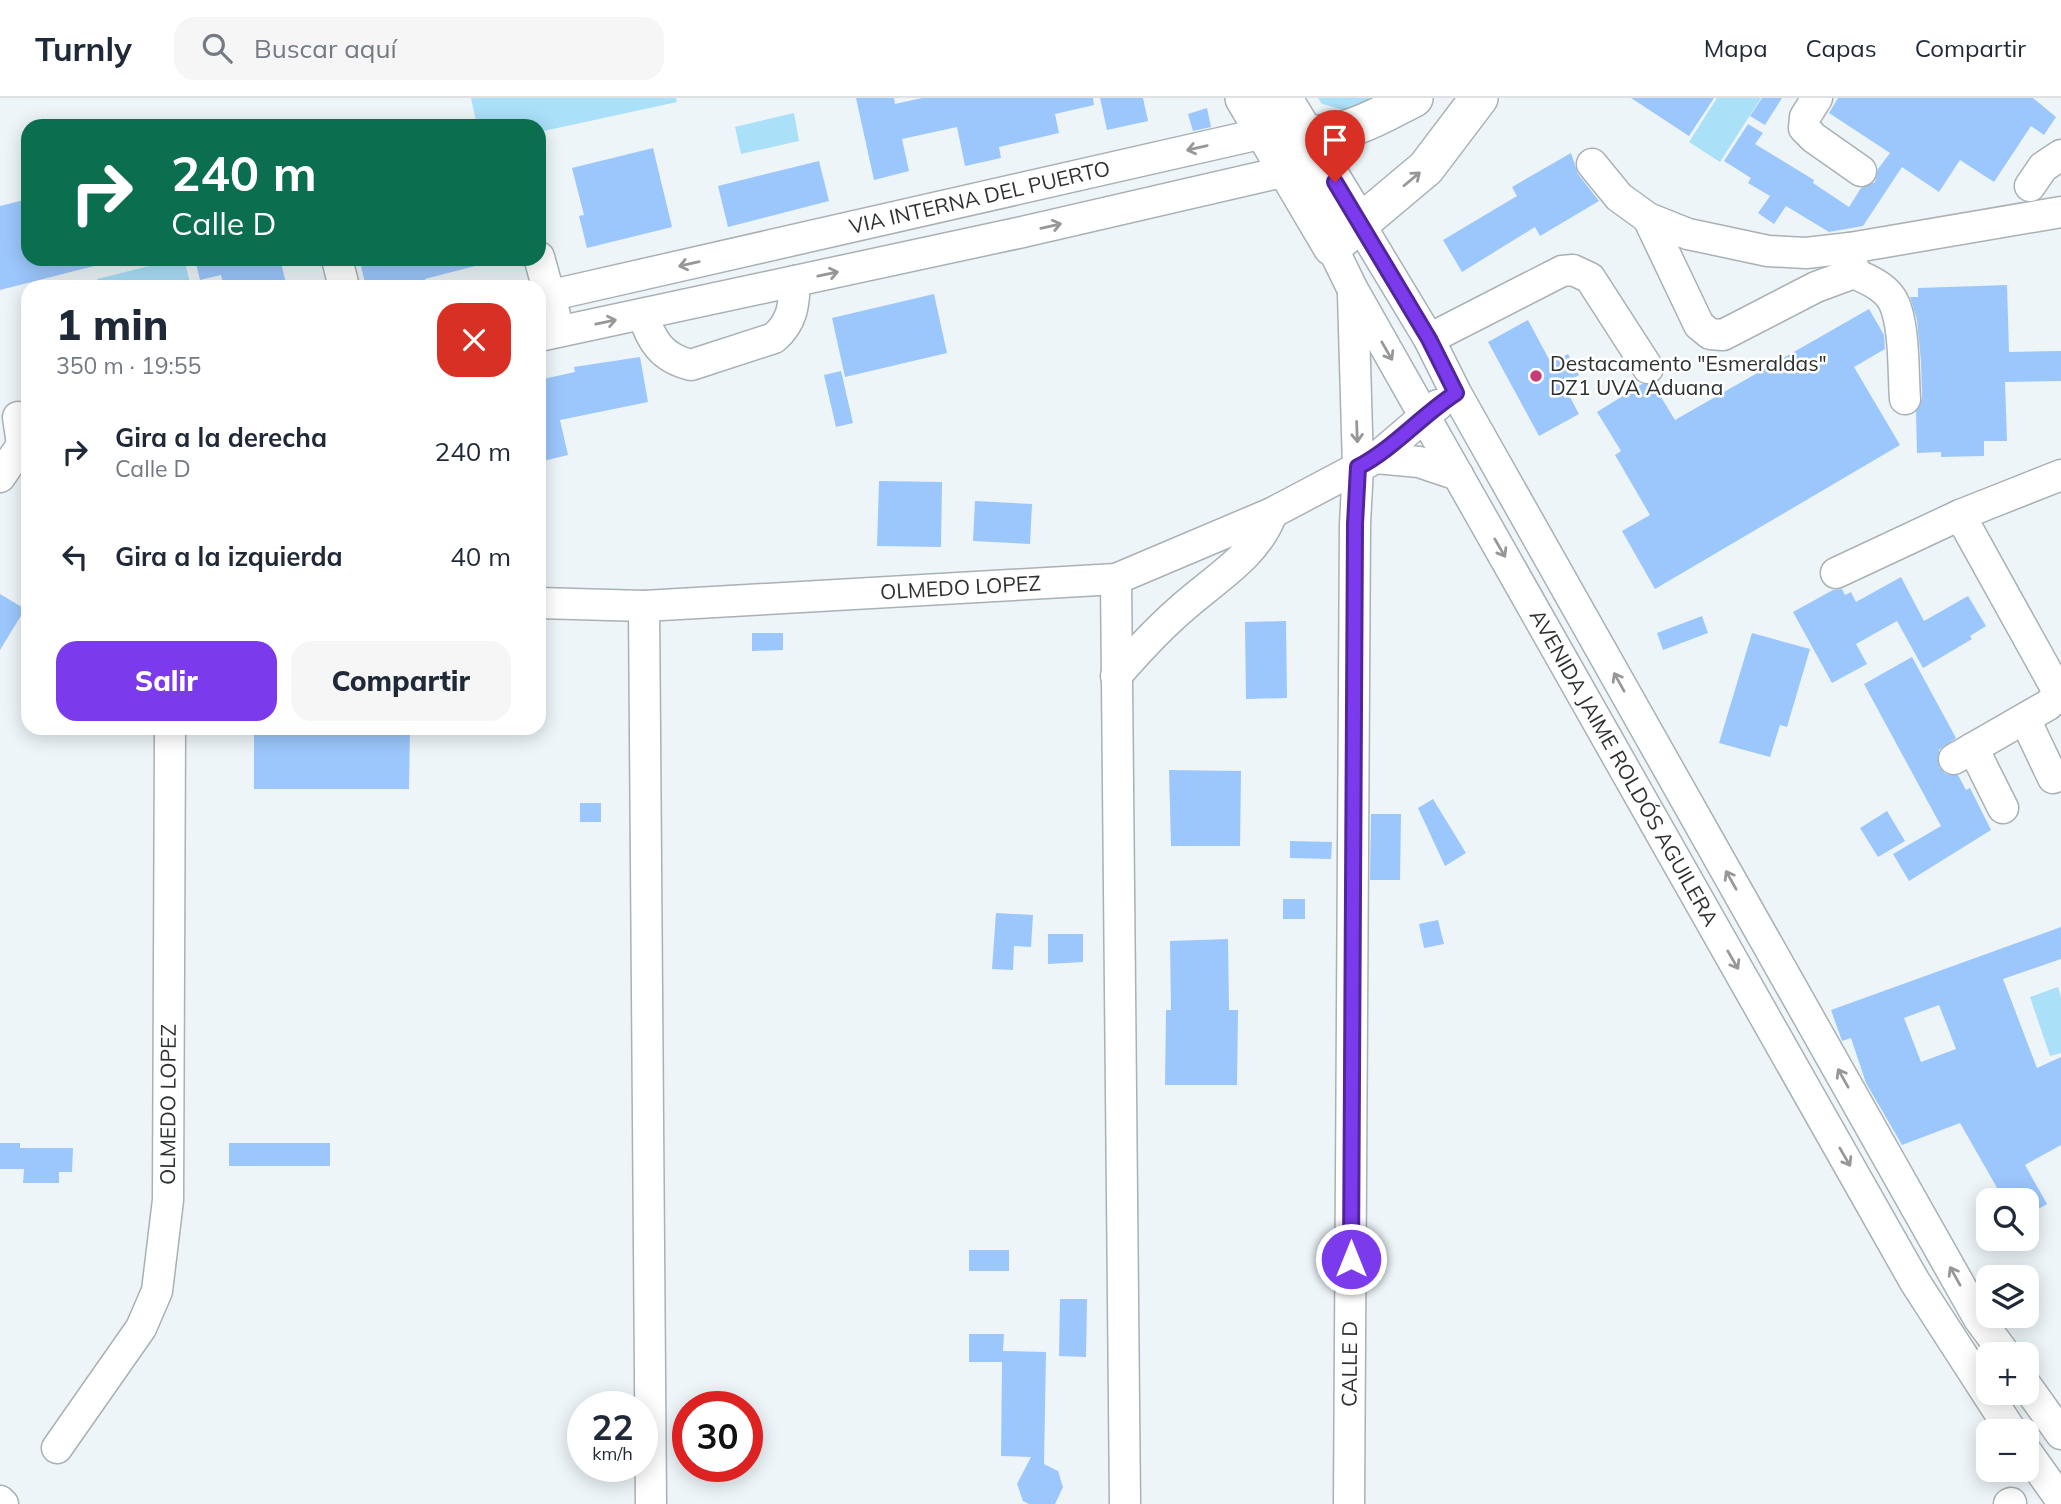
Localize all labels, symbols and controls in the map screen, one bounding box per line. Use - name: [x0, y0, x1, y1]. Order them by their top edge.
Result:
- search box: [174, 17, 664, 80]
- text: Turnly: [35, 28, 132, 69]
- icon: search: [198, 29, 236, 67]
- text: Buscar aquí: [254, 32, 397, 65]
- text: Mapa: [1704, 33, 1768, 63]
- text: Capas: [1806, 33, 1877, 63]
- text: Compartir: [1915, 33, 2026, 63]
- pin: [1305, 110, 1365, 182]
- icon: arrive: [1316, 121, 1354, 159]
- text: 240 m: [171, 142, 317, 203]
- one-way arrow: [1186, 142, 1209, 155]
- icon: right: [56, 147, 147, 238]
- street label: VIA INTERNA DEL PUERTO: [847, 154, 1112, 239]
- one-way arrow: [1403, 172, 1421, 188]
- text: Calle D: [171, 203, 276, 243]
- one-way arrow: [1039, 219, 1061, 232]
- one-way arrow: [678, 258, 701, 271]
- one-way arrow: [816, 266, 839, 280]
- text: 1 min: [56, 298, 169, 351]
- button: close: [437, 303, 511, 377]
- one-way arrow: [594, 314, 617, 328]
- one-way arrow: [1380, 340, 1394, 360]
- place label: Destacamento "Esmeraldas" DZ1 UVA Aduana: [1550, 350, 1827, 400]
- text: 350 m · 19:55: [56, 351, 201, 380]
- marker: Destacamento "Esmeraldas" DZ1 UVA Aduana: [1528, 368, 1544, 384]
- one-way arrow: [1350, 420, 1364, 443]
- text: Gira a la derecha: [115, 421, 327, 454]
- icon: right: [56, 433, 94, 471]
- text: 240 m: [435, 435, 511, 468]
- text: Calle D: [115, 454, 191, 483]
- icon: left: [56, 538, 94, 576]
- one-way arrow: [1493, 538, 1507, 558]
- text: Gira a la izquierda: [115, 540, 343, 573]
- text: 40 m: [450, 540, 511, 573]
- street label: OLMEDO LOPEZ: [879, 569, 1041, 604]
- street label: AVENIDA JAIME ROLDÓS AGUILERA: [1525, 604, 1725, 931]
- button: Salir: [56, 641, 277, 721]
- button: Compartir: [291, 641, 511, 721]
- one-way arrow: [1612, 672, 1625, 693]
- one-way arrow: [1724, 870, 1737, 891]
- one-way arrow: [1726, 949, 1740, 969]
- street label: OLMEDO LOPEZ: [154, 1024, 181, 1185]
- one-way arrow: [1836, 1068, 1849, 1089]
- one-way arrow: [1838, 1147, 1852, 1167]
- map controls: [1976, 1188, 2039, 1482]
- button: search: [1976, 1188, 2039, 1251]
- position arrow: [1314, 1222, 1388, 1296]
- button: layers: [1976, 1265, 2039, 1328]
- one-way arrow: [1948, 1267, 1962, 1287]
- street label: CALLE D: [1336, 1321, 1362, 1407]
- button: +: [1976, 1342, 2039, 1405]
- speed limit sign: 30: [672, 1391, 763, 1482]
- text: 22: [591, 1405, 634, 1449]
- button: −: [1976, 1419, 2039, 1482]
- text: km/h: [592, 1442, 633, 1465]

